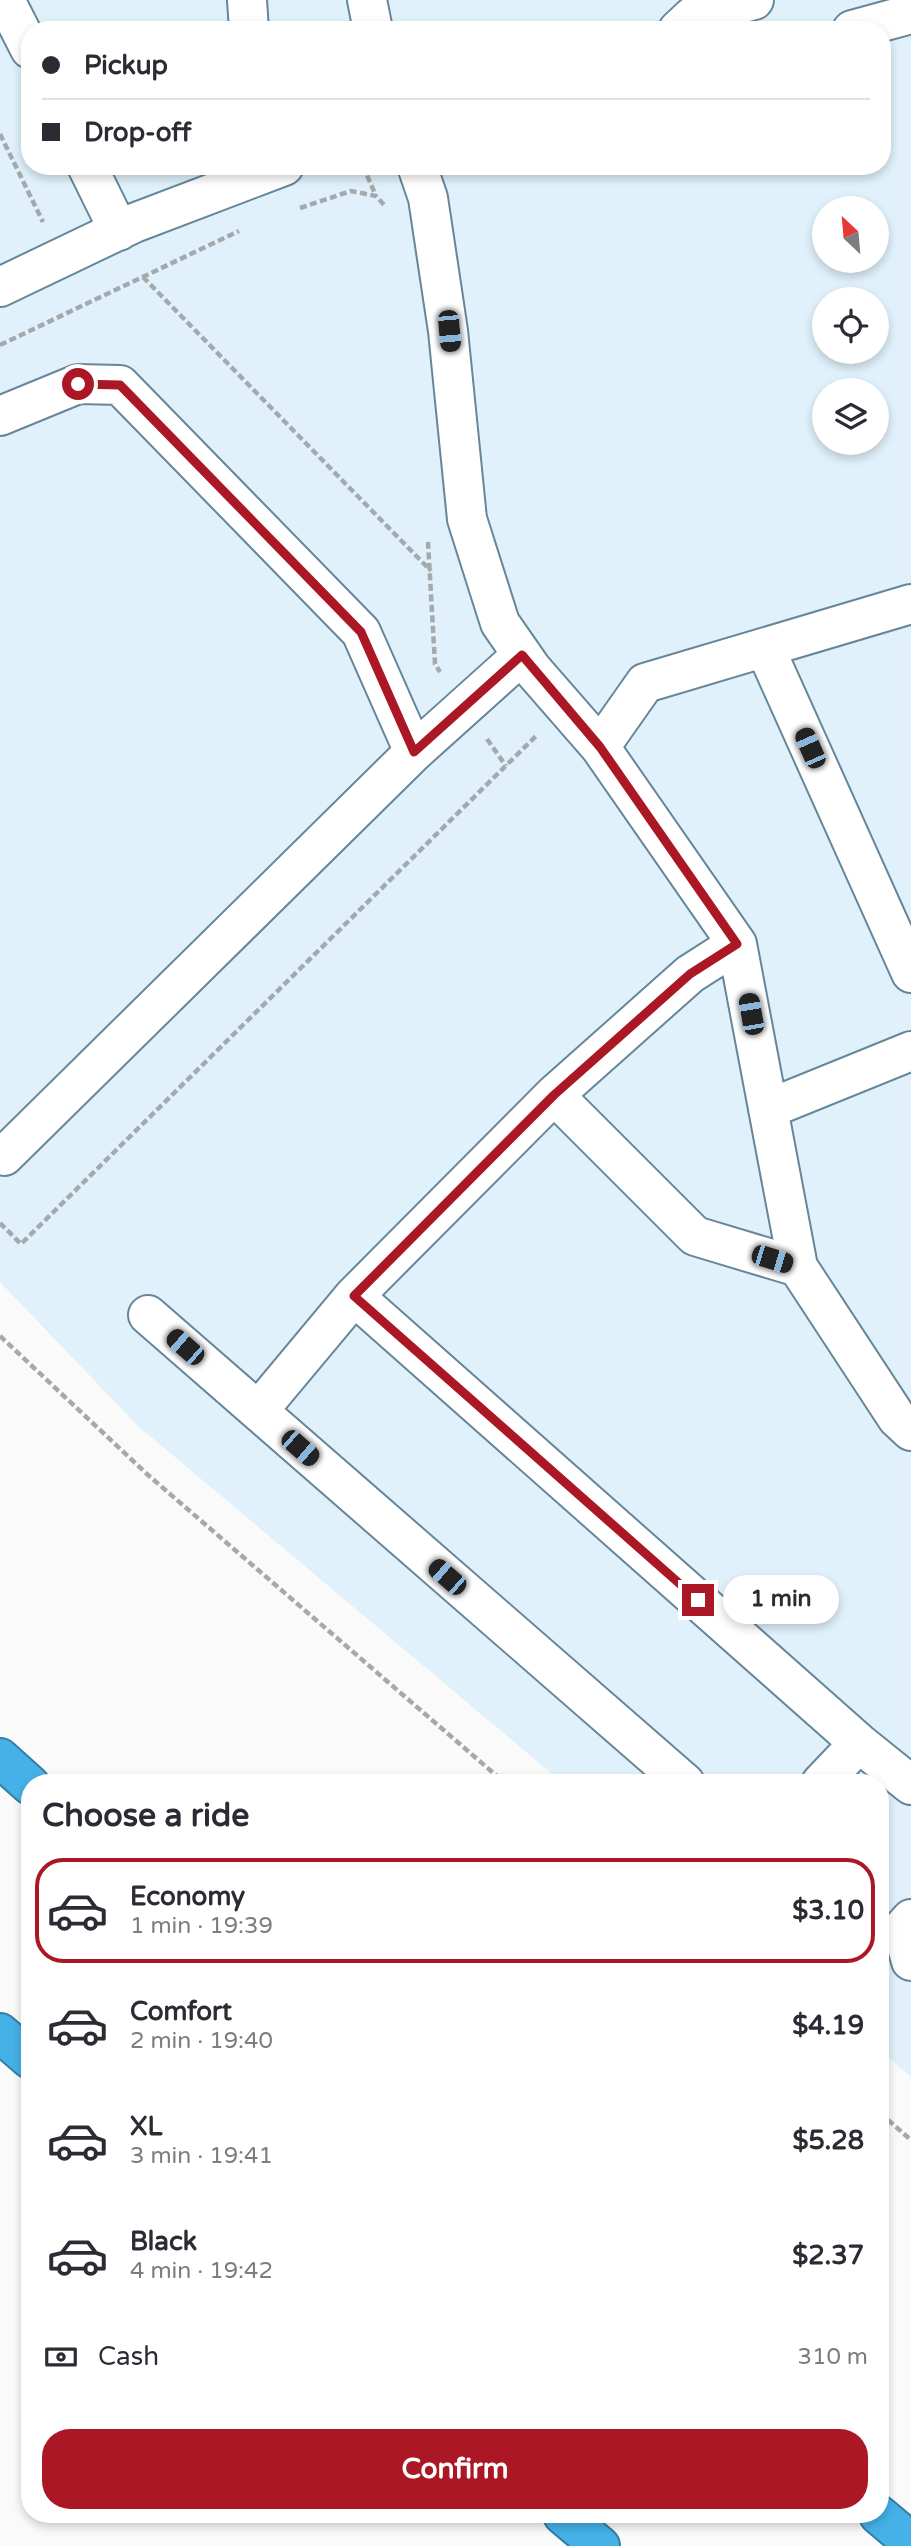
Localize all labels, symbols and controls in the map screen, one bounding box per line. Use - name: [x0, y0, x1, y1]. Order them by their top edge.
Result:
- text: Pickup: [84, 50, 168, 81]
- text: Drop-off: [84, 117, 191, 148]
- north arrow: [812, 196, 889, 273]
- map controls: [812, 196, 889, 455]
- button: locate: [812, 287, 889, 364]
- car: [437, 309, 462, 353]
- route start: [62, 368, 94, 400]
- button: layers: [812, 378, 889, 455]
- car: [792, 725, 829, 771]
- car: [738, 991, 765, 1037]
- car: [749, 1243, 796, 1275]
- car: [163, 1325, 208, 1369]
- car: [278, 1426, 323, 1470]
- car: [425, 1555, 470, 1599]
- callout: 1 min: [722, 1576, 838, 1624]
- route end: [682, 1584, 714, 1616]
- text: 1 min: [750, 1585, 812, 1613]
- text: Choose a ride: [42, 1797, 249, 1835]
- icon: car: [46, 1879, 109, 1942]
- text: Economy: [130, 1881, 245, 1912]
- text: $3.10: [792, 1895, 864, 1926]
- text: 1 min · 19:39: [130, 1912, 273, 1940]
- icon: car: [46, 1994, 109, 2057]
- text: Comfort: [130, 1996, 232, 2027]
- text: $4.19: [792, 2010, 864, 2041]
- text: 2 min · 19:40: [130, 2027, 273, 2055]
- icon: car: [46, 2109, 109, 2172]
- text: XL: [130, 2111, 162, 2142]
- text: $5.28: [792, 2125, 864, 2156]
- text: 3 min · 19:41: [130, 2142, 273, 2170]
- icon: car: [46, 2224, 109, 2287]
- text: Black: [130, 2226, 197, 2257]
- text: $2.37: [792, 2240, 864, 2271]
- text: 4 min · 19:42: [130, 2257, 273, 2285]
- icon: cash: [42, 2338, 80, 2376]
- text: Cash: [98, 2341, 159, 2372]
- text: 310 m: [798, 2343, 868, 2371]
- button: Confirm: [42, 2429, 868, 2509]

